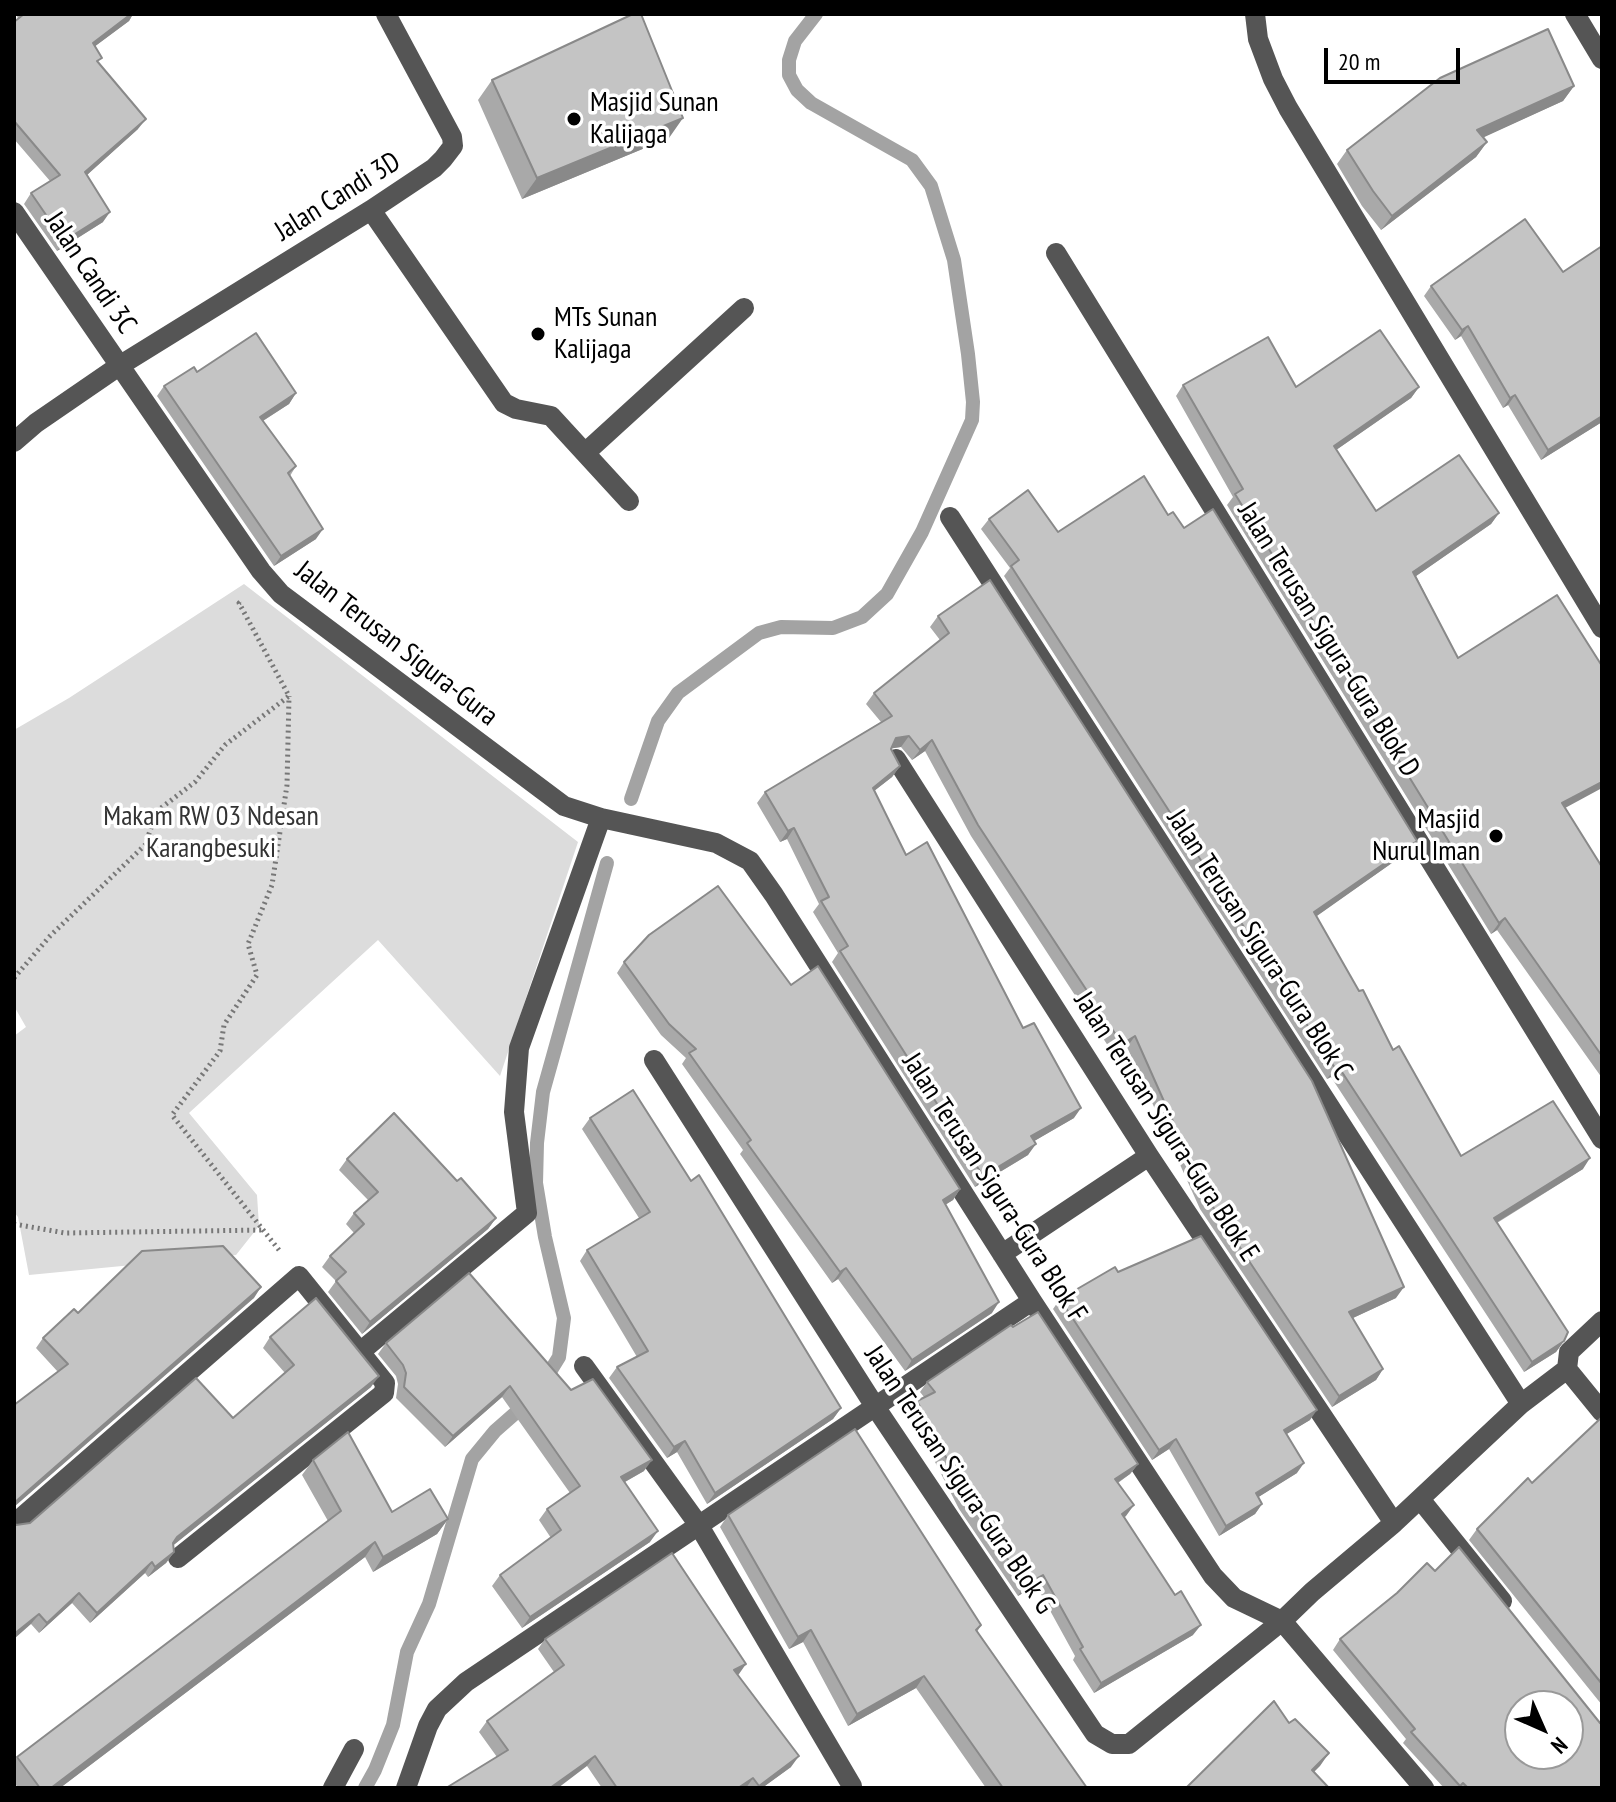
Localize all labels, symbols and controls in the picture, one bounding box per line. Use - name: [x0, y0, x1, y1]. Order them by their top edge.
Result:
- scale bar: [1328, 32, 1464, 82]
- text: 20 m: [1338, 46, 1380, 77]
- place label: Masjid Sunan Kalijaga: [590, 86, 719, 152]
- marker: Masjid Sunan Kalijaga: [565, 110, 583, 128]
- street label: Jalan Candi 3D: [269, 145, 407, 249]
- street label: Jalan Candi 3C: [37, 206, 143, 340]
- place label: MTs Sunan Kalijaga: [554, 301, 657, 367]
- marker: MTs Sunan Kalijaga: [529, 325, 547, 343]
- street label: Jalan Terusan Sigura-Gura Blok D: [1230, 497, 1426, 783]
- street label: Jalan Terusan Sigura-Gura: [288, 554, 504, 734]
- park label: Makam RW 03 Ndesan Karangbesuki: [103, 800, 319, 866]
- place label: Masjid Nurul Iman: [1372, 803, 1480, 869]
- street label: Jalan Terusan Sigura-Gura Blok C: [1159, 804, 1359, 1086]
- marker: Masjid Nurul Iman: [1487, 827, 1505, 845]
- street label: Jalan Terusan Sigura-Gura Blok E: [1066, 986, 1266, 1268]
- street label: Jalan Terusan Sigura-Gura Blok F: [894, 1047, 1094, 1329]
- street label: Jalan Terusan Sigura-Gura Blok G: [857, 1340, 1061, 1620]
- north arrow: [1504, 1690, 1584, 1770]
- text: N: [1545, 1731, 1574, 1760]

